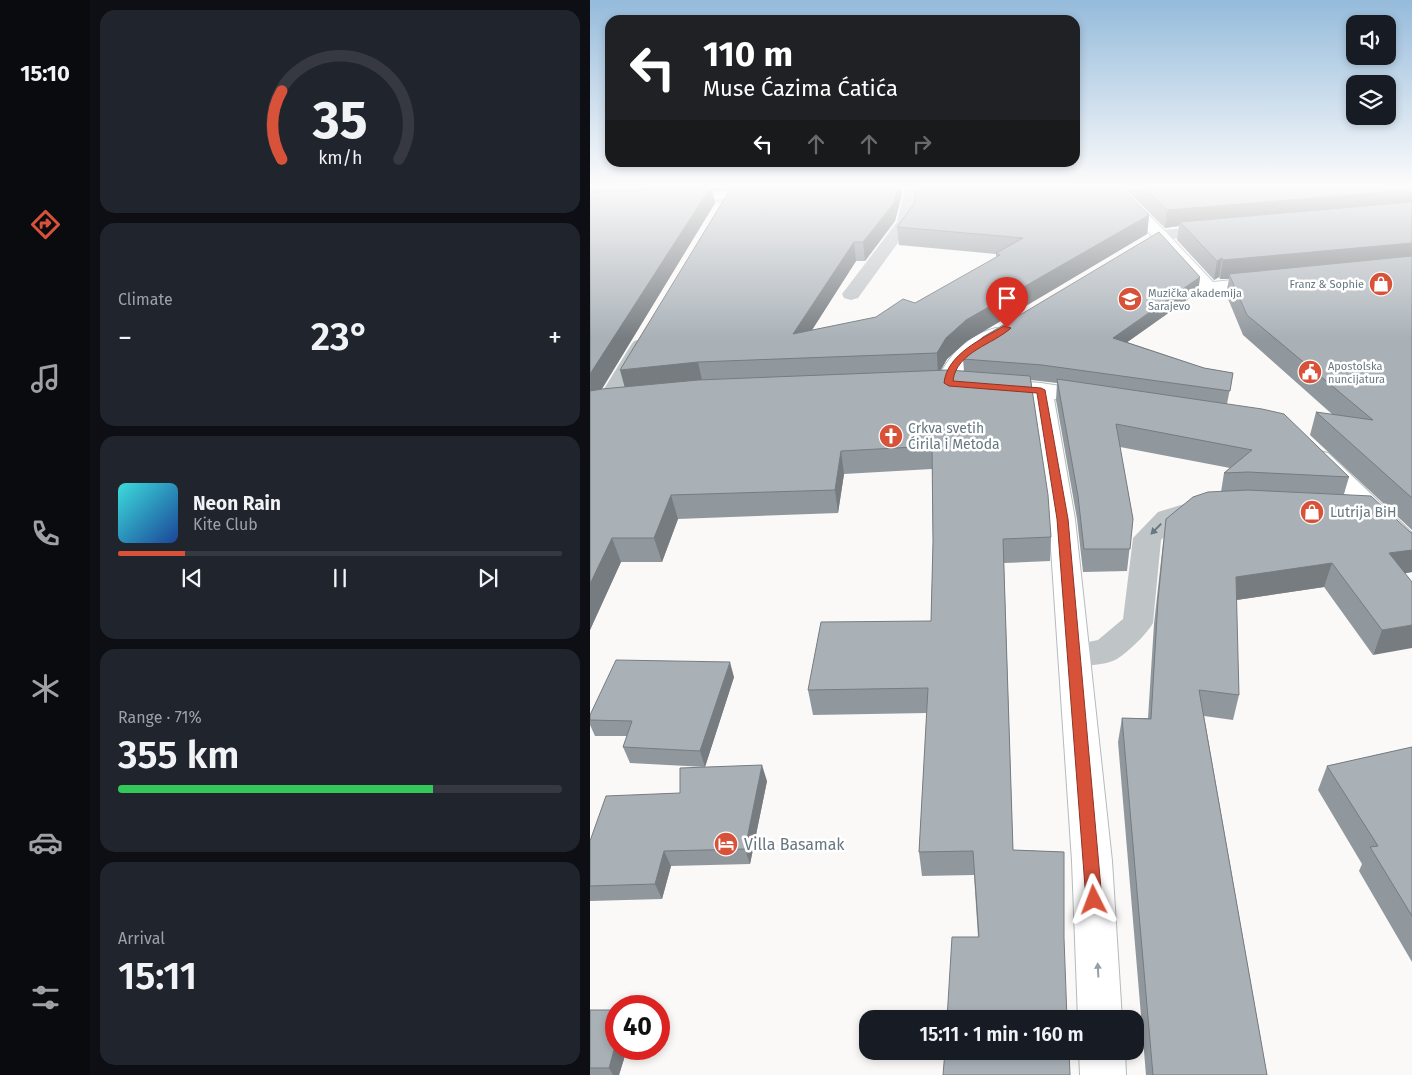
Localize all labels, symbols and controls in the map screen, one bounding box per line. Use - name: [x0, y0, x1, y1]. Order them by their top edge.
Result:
- map controls: [1346, 15, 1396, 125]
- button: sound: [1346, 15, 1396, 65]
- text: 110 m: [703, 33, 793, 75]
- icon: left: [620, 35, 685, 100]
- text: 15:10: [20, 60, 70, 87]
- text: Muse Ćazima Ćatića: [703, 75, 898, 102]
- button: layers: [1346, 75, 1396, 125]
- text: 35: [312, 89, 367, 152]
- icon: left: [749, 130, 777, 158]
- icon: ahead: [802, 130, 830, 158]
- icon: ahead: [855, 130, 883, 158]
- icon: right: [908, 130, 936, 158]
- text: km/h: [318, 147, 362, 169]
- icon: directions: [28, 207, 63, 242]
- shop icon: Franz & Sophie: [1368, 271, 1394, 297]
- pin: [986, 277, 1028, 328]
- place label: Franz & Sophie: [1290, 278, 1364, 291]
- icon: arrive: [993, 284, 1021, 312]
- school or university icon: Muzička akademija Sarajevo: [1117, 286, 1143, 312]
- place label: Muzička akademija Sarajevo: [1148, 287, 1242, 313]
- text: Climate: [118, 290, 173, 309]
- text: 23°: [311, 314, 369, 360]
- text: −: [118, 321, 132, 354]
- text: +: [548, 321, 562, 354]
- public building icon: Apostolska nuncijatura: [1297, 359, 1323, 385]
- place label: Apostolska nuncijatura: [1328, 360, 1385, 386]
- icon: music: [28, 361, 63, 396]
- place label: Crkva svetih Ćirila i Metoda: [908, 420, 1000, 453]
- church icon: Crkva svetih Ćirila i Metoda: [878, 423, 904, 449]
- text: Neon Rain: [193, 492, 281, 515]
- shop icon: Lutrija BiH: [1299, 499, 1325, 525]
- place label: Lutrija BiH: [1330, 504, 1397, 521]
- text: Kite Club: [193, 515, 258, 534]
- icon: phone: [28, 516, 63, 551]
- one-way arrow: [1150, 522, 1162, 534]
- icon: previous: [178, 564, 206, 592]
- icon: pause: [326, 564, 354, 592]
- icon: next: [474, 564, 502, 592]
- icon: climate: [28, 671, 63, 706]
- text: Range · 71%: [118, 708, 202, 727]
- text: 355 km: [118, 732, 240, 778]
- icon: car: [28, 825, 63, 860]
- hotel icon: Villa Basamak: [713, 831, 739, 857]
- place label: Villa Basamak: [744, 835, 845, 854]
- position arrow: [1067, 873, 1119, 925]
- text: Arrival: [118, 929, 165, 948]
- text: 15:11: [118, 953, 197, 999]
- one-way arrow: [1093, 962, 1101, 978]
- icon: filters: [28, 980, 63, 1015]
- speed limit sign: 40: [605, 995, 670, 1060]
- text: 15:11 · 1 min · 160 m: [920, 1023, 1084, 1046]

